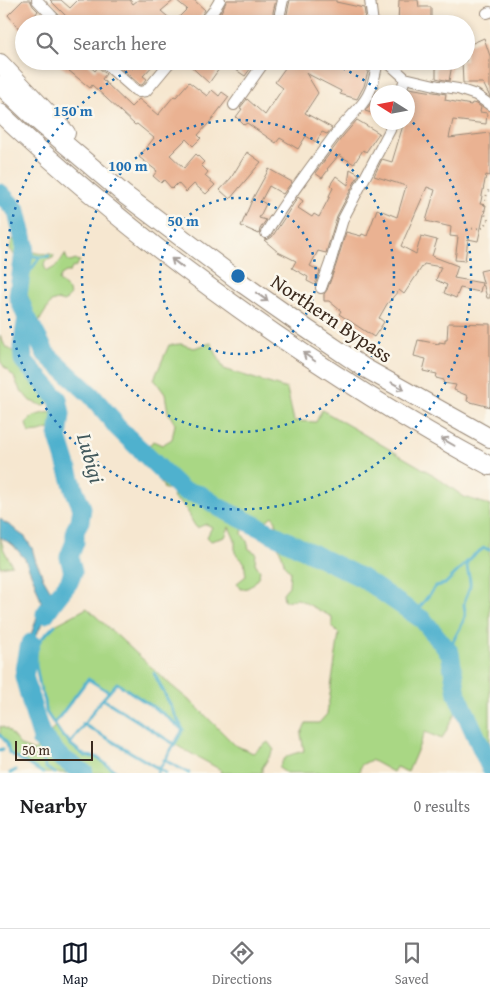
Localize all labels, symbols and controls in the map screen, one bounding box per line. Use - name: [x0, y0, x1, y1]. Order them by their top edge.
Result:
- search box: [15, 15, 475, 70]
- icon: search: [33, 29, 61, 57]
- text: Search here: [73, 29, 167, 57]
- north arrow: [370, 85, 415, 130]
- text: 150 m: [53, 100, 93, 121]
- text: 100 m: [108, 155, 148, 176]
- text: 50 m: [167, 210, 199, 231]
- one-way arrow: [171, 257, 184, 268]
- centre of rings: [229, 267, 247, 285]
- street label: Northern Bypass: [266, 267, 398, 369]
- one-way arrow: [255, 292, 269, 302]
- one-way arrow: [303, 352, 317, 362]
- one-way arrow: [390, 382, 404, 392]
- water label: Lubigi: [69, 428, 113, 487]
- one-way arrow: [441, 437, 455, 447]
- scale bar: [15, 738, 92, 761]
- text: 50 m: [22, 740, 50, 760]
- text: Nearby: [20, 790, 87, 821]
- text: 0 results: [413, 794, 470, 818]
- tab: Map: [61, 939, 89, 989]
- tab: Directions: [212, 939, 272, 989]
- tab: Saved: [395, 939, 429, 989]

